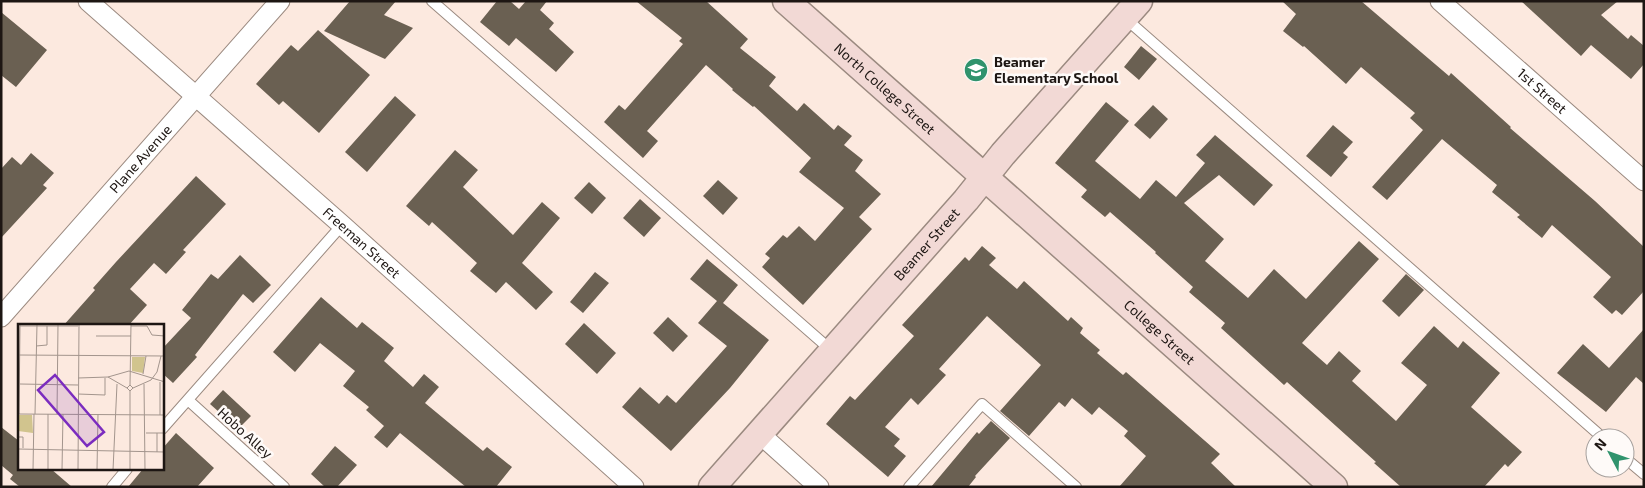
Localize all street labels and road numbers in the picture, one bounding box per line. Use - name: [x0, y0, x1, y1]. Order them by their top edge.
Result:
- street label: North College Street: [831, 39, 939, 137]
- street label: 1st Street: [1514, 64, 1570, 117]
- street label: Plane Avenue: [106, 121, 175, 196]
- street label: Freeman Street: [320, 203, 404, 281]
- street label: Beamer Street: [890, 204, 963, 284]
- street label: College Street: [1121, 296, 1199, 368]
- street label: Hobo Alley: [214, 404, 277, 462]

